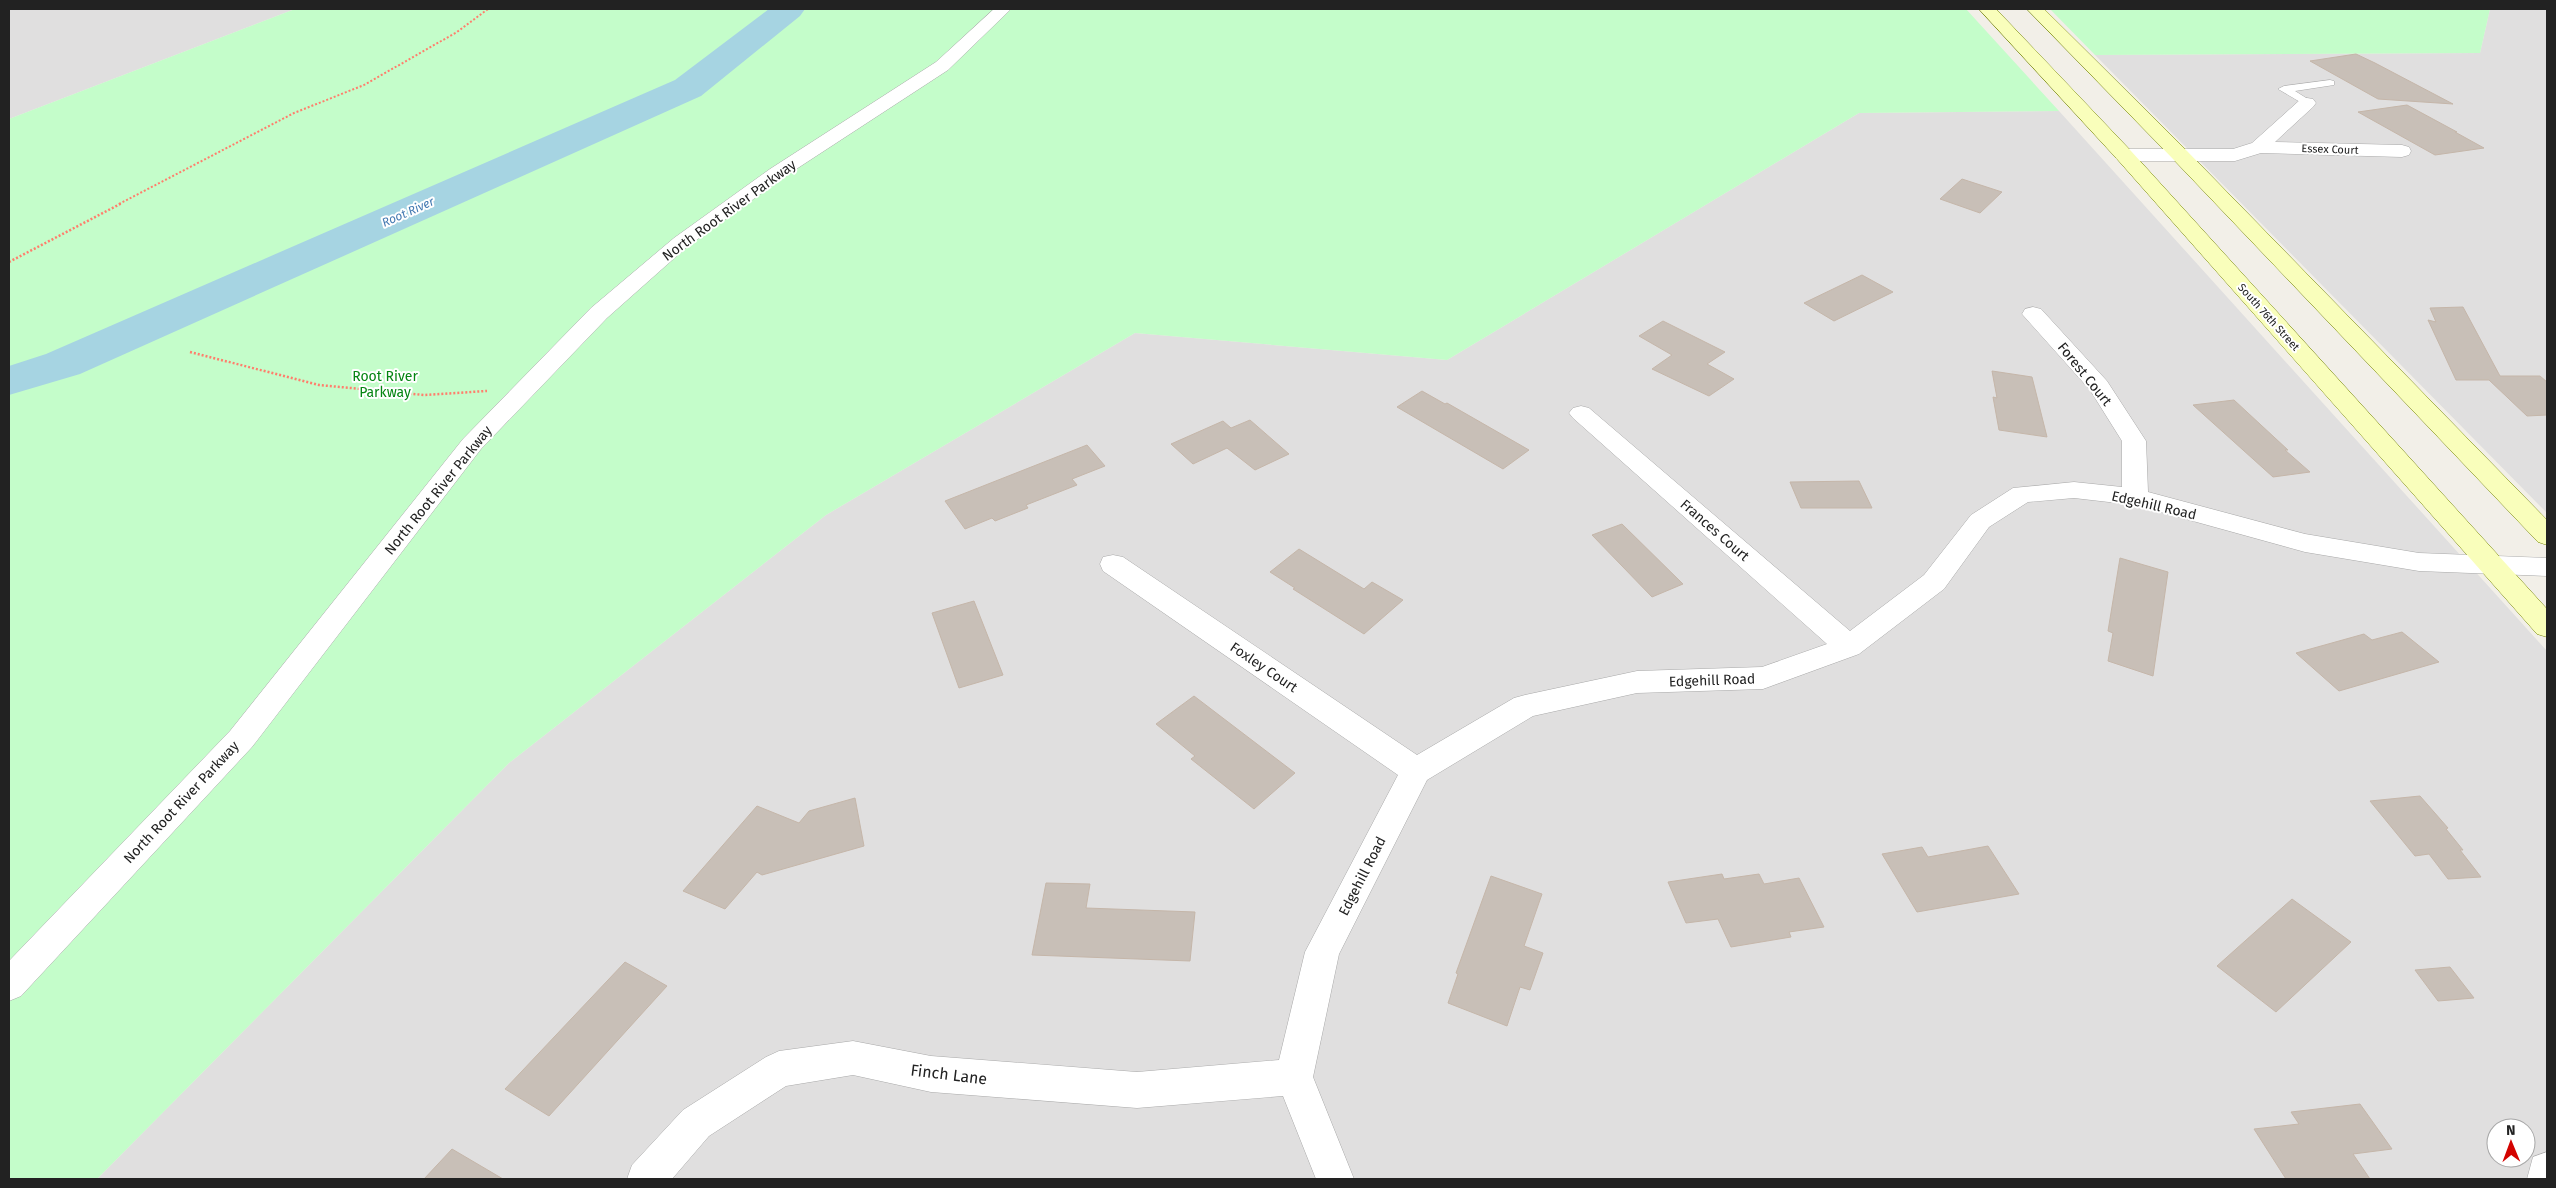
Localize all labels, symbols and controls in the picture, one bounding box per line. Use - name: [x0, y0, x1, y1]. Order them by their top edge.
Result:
- street label: Essex Court: [2301, 142, 2359, 157]
- street label: North Root River Parkway: [659, 156, 800, 265]
- water label: Root River: [380, 194, 437, 230]
- street label: South 76th Street: [2235, 281, 2302, 354]
- street label: Forest Court: [2054, 339, 2116, 410]
- park label: Root River Parkway: [352, 368, 418, 401]
- street label: North Root River Parkway: [381, 422, 496, 558]
- street label: Edgehill Road: [2110, 487, 2198, 524]
- street label: Frances Court: [1677, 496, 1753, 566]
- street label: Foxley Court: [1227, 639, 1301, 697]
- street label: Edgehill Road: [1668, 670, 1756, 691]
- street label: North Root River Parkway: [120, 738, 243, 867]
- street label: Edgehill Road: [1335, 834, 1390, 919]
- street label: Finch Lane: [910, 1060, 988, 1089]
- north arrow: [2486, 1118, 2536, 1168]
- text: N: [2506, 1122, 2516, 1139]

